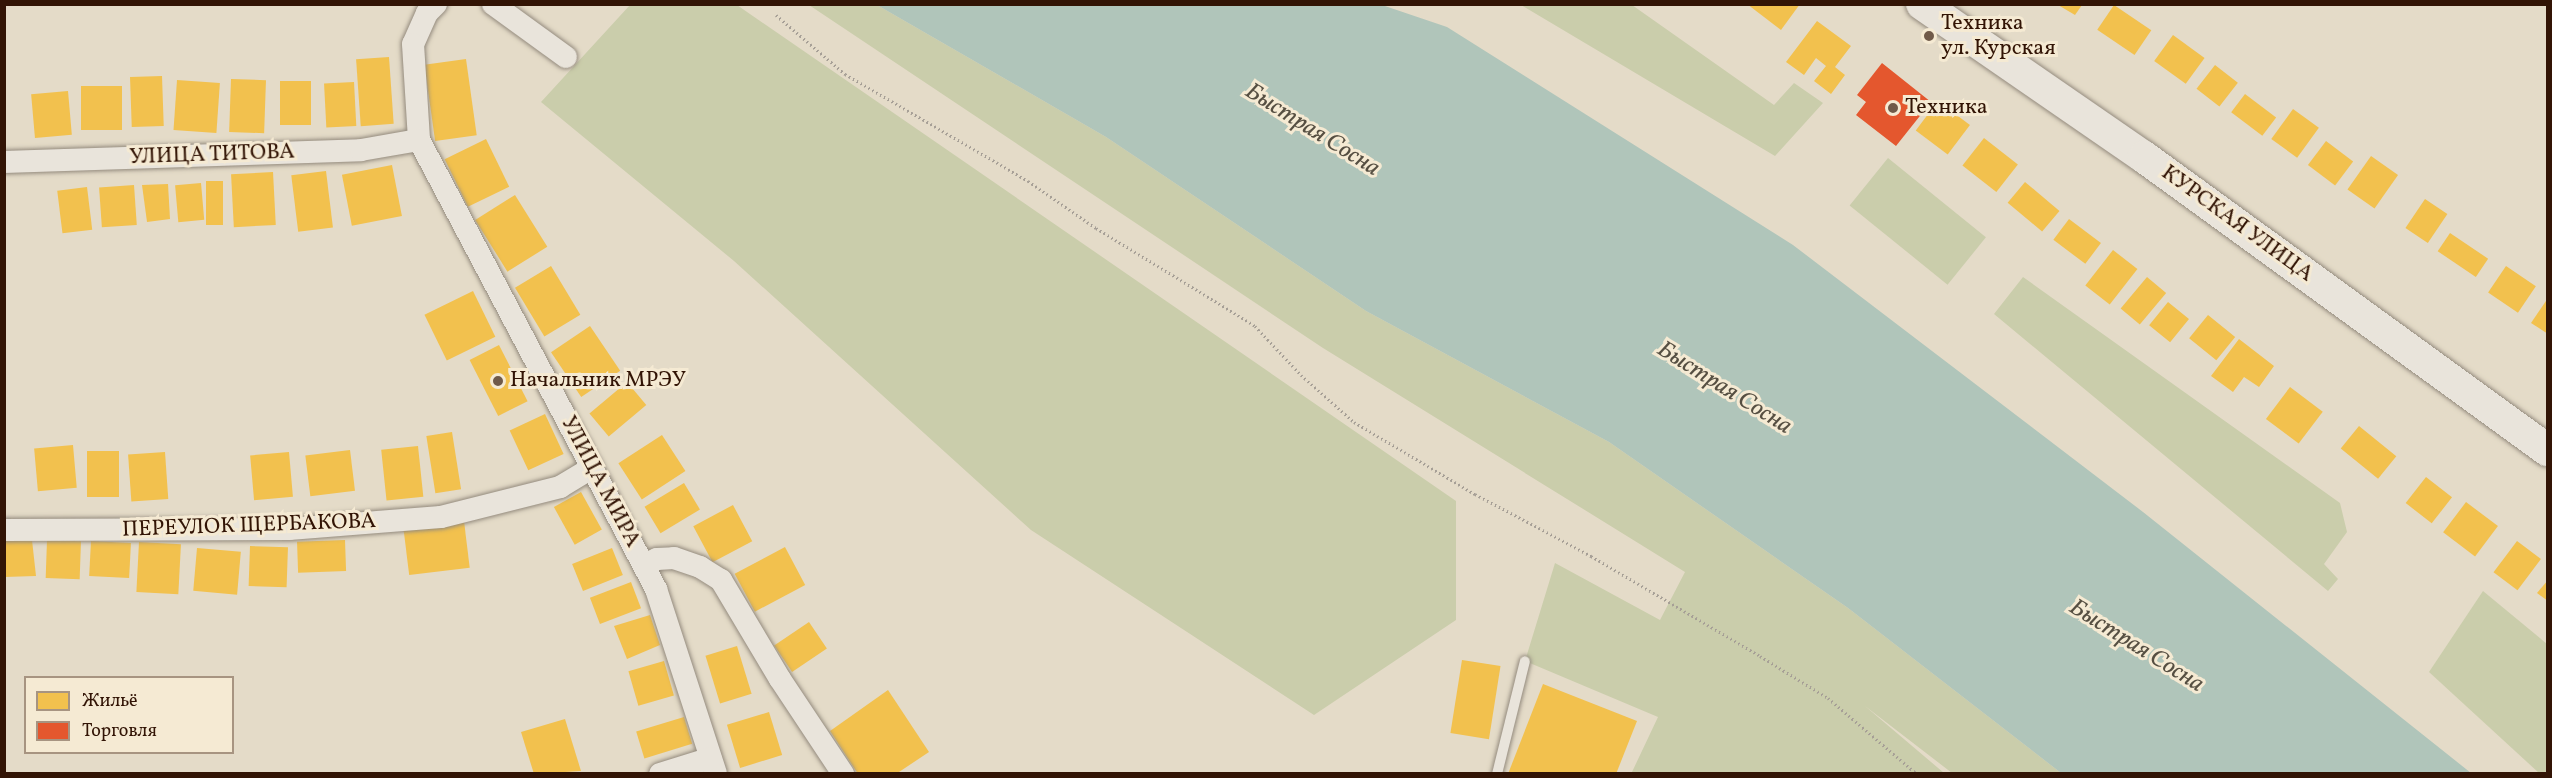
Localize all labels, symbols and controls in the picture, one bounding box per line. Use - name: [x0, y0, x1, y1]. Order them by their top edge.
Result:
- place label: Техника ул. Курская: [1941, 10, 2056, 62]
- marker: Техника ул. Курская: [1922, 29, 1936, 43]
- water label: Быстрая Сосна: [1239, 78, 1385, 184]
- place label: Техника: [1905, 95, 1988, 121]
- marker: Техника: [1886, 101, 1900, 115]
- street label: УЛИЦА ТИТОВА: [129, 139, 295, 171]
- street label: КУРСКАЯ УЛИЦА: [2156, 160, 2318, 288]
- water label: Быстрая Сосна: [1651, 336, 1797, 442]
- place label: Начальник МРЭУ: [510, 368, 686, 394]
- marker: Начальник МРЭУ: [491, 374, 505, 388]
- street label: УЛИЦА МИРА: [554, 412, 646, 552]
- street label: ПЕРЕУЛОК ЩЕРБАКОВА: [122, 508, 376, 544]
- water label: Быстрая Сосна: [2063, 594, 2209, 700]
- legend: [24, 676, 234, 754]
- text: Жильё: [82, 689, 138, 714]
- text: Торговля: [82, 719, 157, 744]

